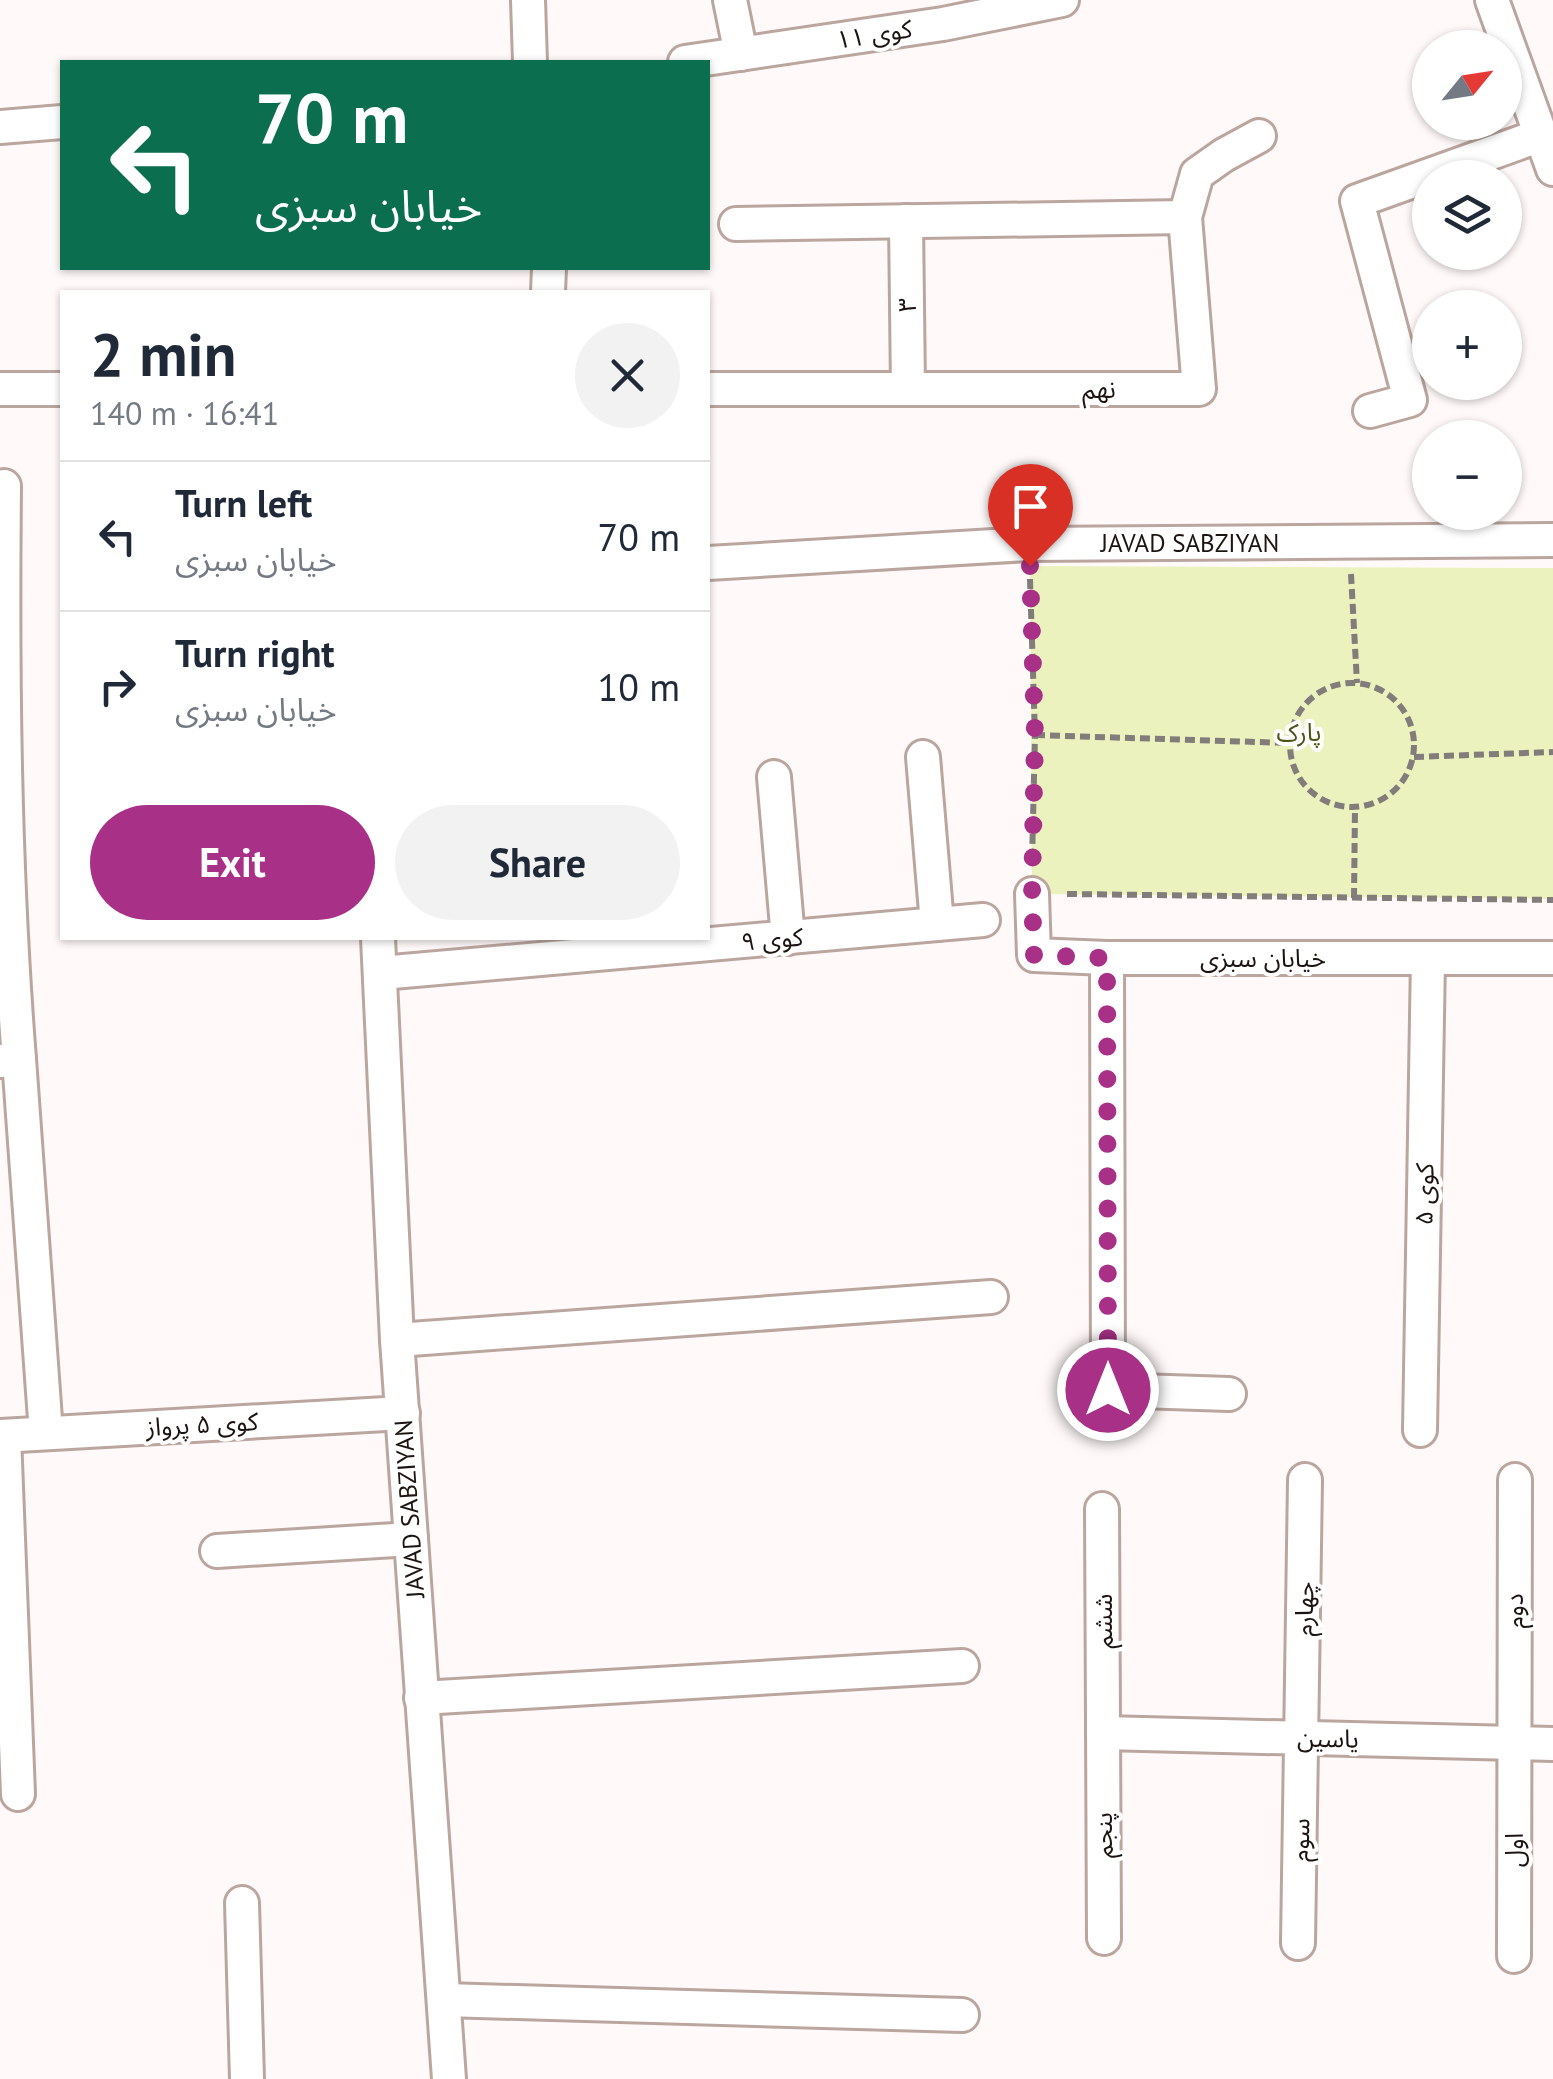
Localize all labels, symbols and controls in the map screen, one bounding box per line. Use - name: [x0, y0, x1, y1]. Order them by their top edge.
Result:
- street label: کوی ۱۱: [834, 12, 915, 56]
- north arrow: [1412, 30, 1522, 140]
- map controls: [1412, 30, 1522, 530]
- text: 70 m: [255, 72, 408, 162]
- icon: left: [90, 100, 220, 230]
- button: layers: [1412, 160, 1522, 270]
- text: خیابان سبزی: [255, 176, 482, 234]
- button: +: [1412, 290, 1522, 400]
- street label: ۳: [891, 298, 923, 312]
- text: 2 min: [90, 315, 236, 393]
- button: close: [575, 323, 680, 428]
- street label: نهم: [1082, 373, 1116, 409]
- text: 140 m · 16:41: [90, 392, 279, 434]
- button: −: [1412, 420, 1522, 530]
- pin: [988, 464, 1073, 567]
- text: Turn left: [175, 478, 312, 527]
- icon: arrive: [1003, 479, 1058, 534]
- icon: left: [90, 509, 145, 564]
- text: 70 m: [598, 512, 680, 561]
- street label: JAVAD SABZIYAN: [1100, 527, 1279, 559]
- text: خیابان سبزی: [175, 538, 337, 580]
- text: Turn right: [175, 628, 335, 677]
- icon: right: [90, 659, 145, 714]
- text: 10 m: [598, 662, 680, 711]
- text: خیابان سبزی: [175, 688, 337, 730]
- park label: پارک: [1277, 716, 1321, 748]
- button: Exit: [90, 805, 375, 920]
- button: Share: [395, 805, 680, 920]
- street label: کوی ۹: [740, 920, 805, 958]
- street label: خیابان سبزی: [1200, 942, 1326, 974]
- street label: کوی ۵: [1407, 1162, 1441, 1225]
- position arrow: [1056, 1338, 1160, 1442]
- street label: کوی ۵ پرواز: [144, 1405, 260, 1443]
- street label: JAVAD SABZIYAN: [387, 1419, 431, 1600]
- street label: چهارم: [1288, 1581, 1324, 1637]
- street label: دوم: [1498, 1593, 1534, 1629]
- street label: ششم: [1087, 1594, 1123, 1648]
- street label: یاسین: [1297, 1721, 1359, 1755]
- street label: پنجم: [1087, 1812, 1123, 1858]
- street label: سوم: [1284, 1818, 1320, 1862]
- street label: اول: [1498, 1833, 1530, 1867]

